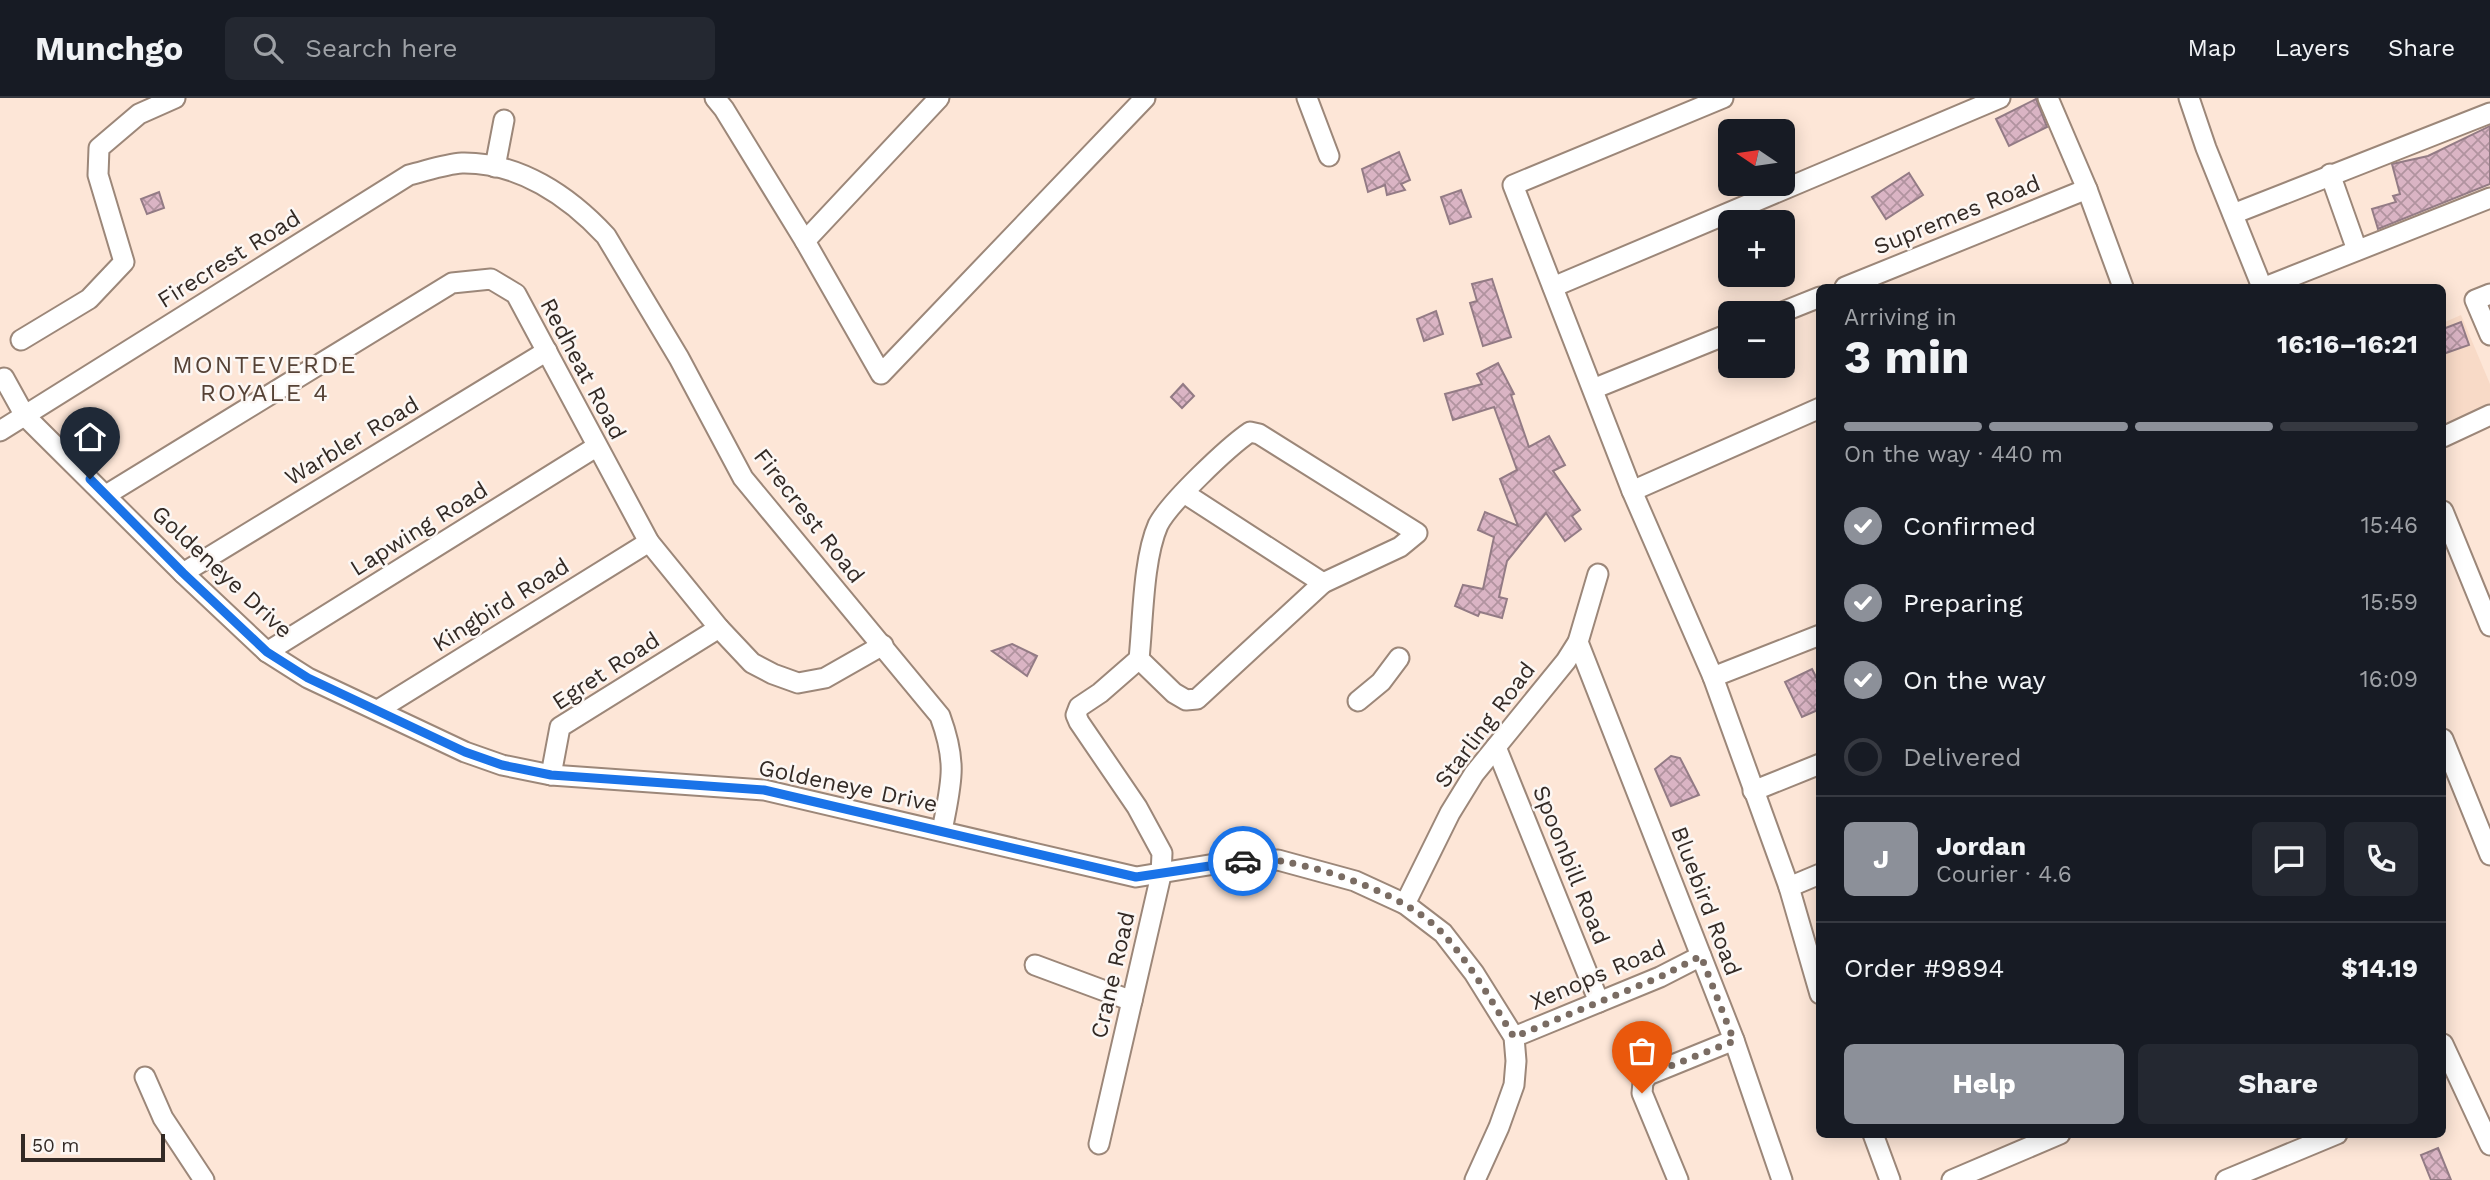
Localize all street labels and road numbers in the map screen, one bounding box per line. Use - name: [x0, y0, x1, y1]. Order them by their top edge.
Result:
- street label: Supremes Road: [1870, 169, 2044, 261]
- street label: Firecrest Road: [153, 204, 305, 314]
- street label: Redheat Road: [534, 294, 632, 444]
- street label: Warbler Road: [280, 391, 424, 491]
- street label: Firecrest Road: [748, 443, 870, 589]
- street label: Lapwing Road: [345, 476, 493, 582]
- street label: Goldeneye Drive: [146, 500, 298, 644]
- street label: Kingbird Road: [428, 552, 574, 658]
- street label: Egret Road: [547, 626, 665, 716]
- street label: Starling Road: [1429, 657, 1541, 793]
- street label: Goldeneye Drive: [756, 754, 940, 818]
- street label: Spoonbill Road: [1527, 782, 1615, 948]
- street label: Bluebird Road: [1665, 823, 1747, 979]
- street label: Crane Road: [1085, 909, 1141, 1041]
- street label: Xenops Road: [1526, 934, 1670, 1016]

